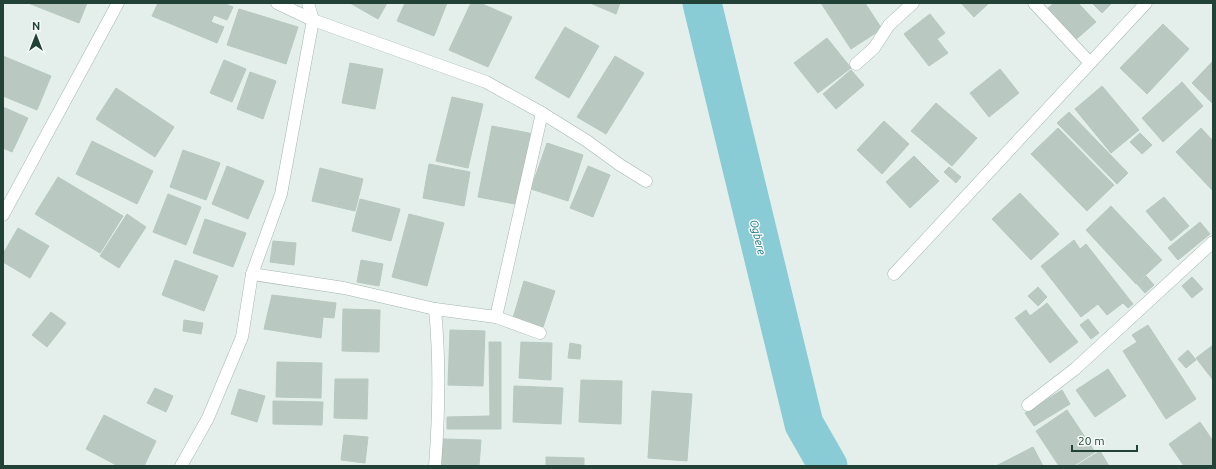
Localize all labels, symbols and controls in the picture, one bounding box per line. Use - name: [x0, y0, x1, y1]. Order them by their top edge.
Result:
- north arrow: [16, 16, 56, 56]
- text: N: [32, 20, 40, 32]
- water label: Ogbere: [748, 218, 768, 256]
- scale bar: [1072, 427, 1137, 453]
- text: 20 m: [1078, 434, 1105, 447]

